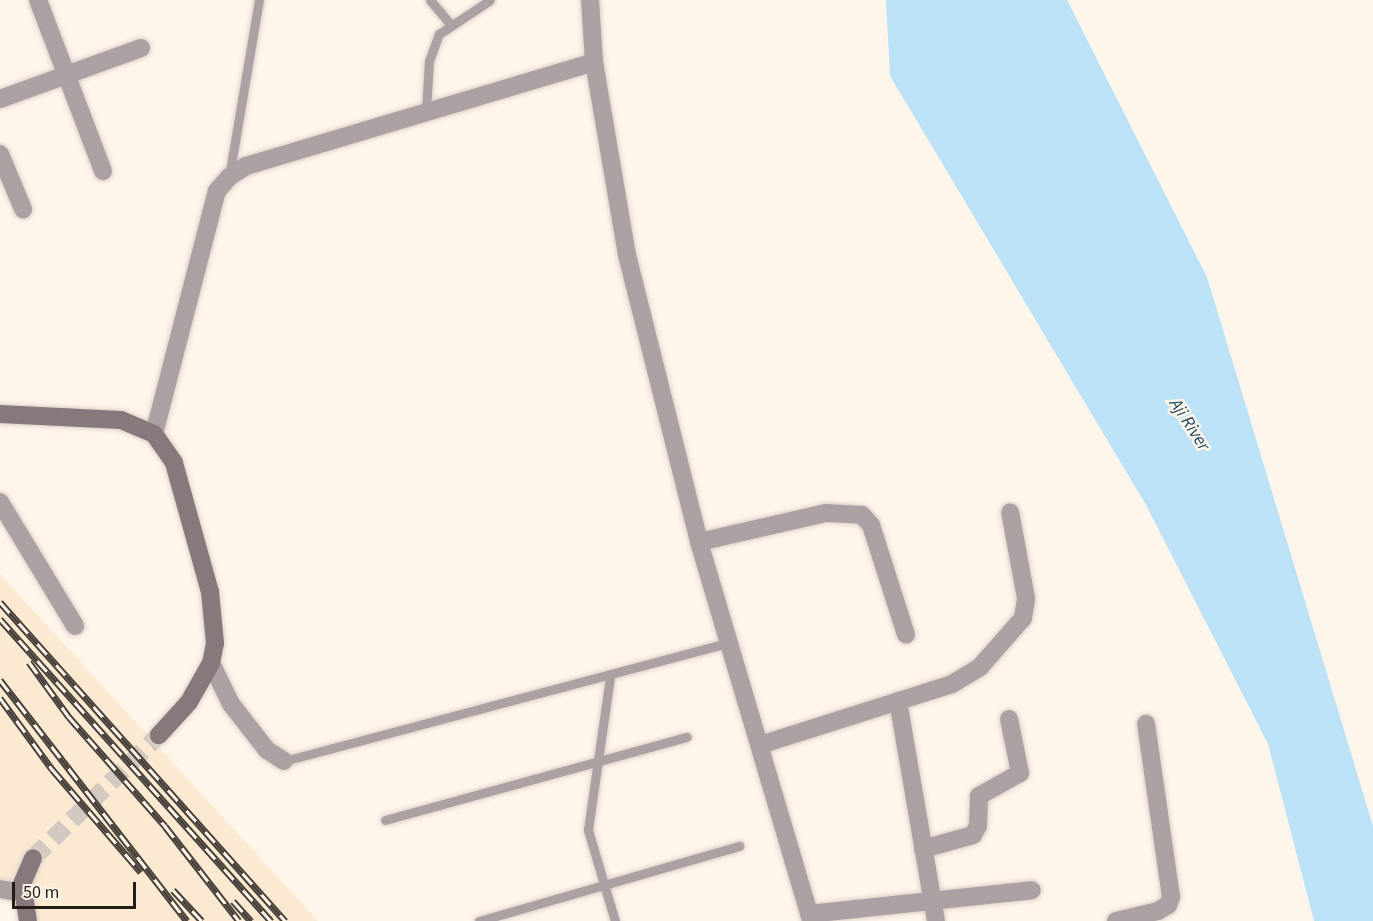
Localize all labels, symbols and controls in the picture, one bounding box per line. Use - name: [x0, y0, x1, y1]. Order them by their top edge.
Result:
- water label: Aji River: [1164, 395, 1214, 455]
- scale bar: [15, 870, 140, 908]
- text: 50 m: [23, 880, 59, 905]

